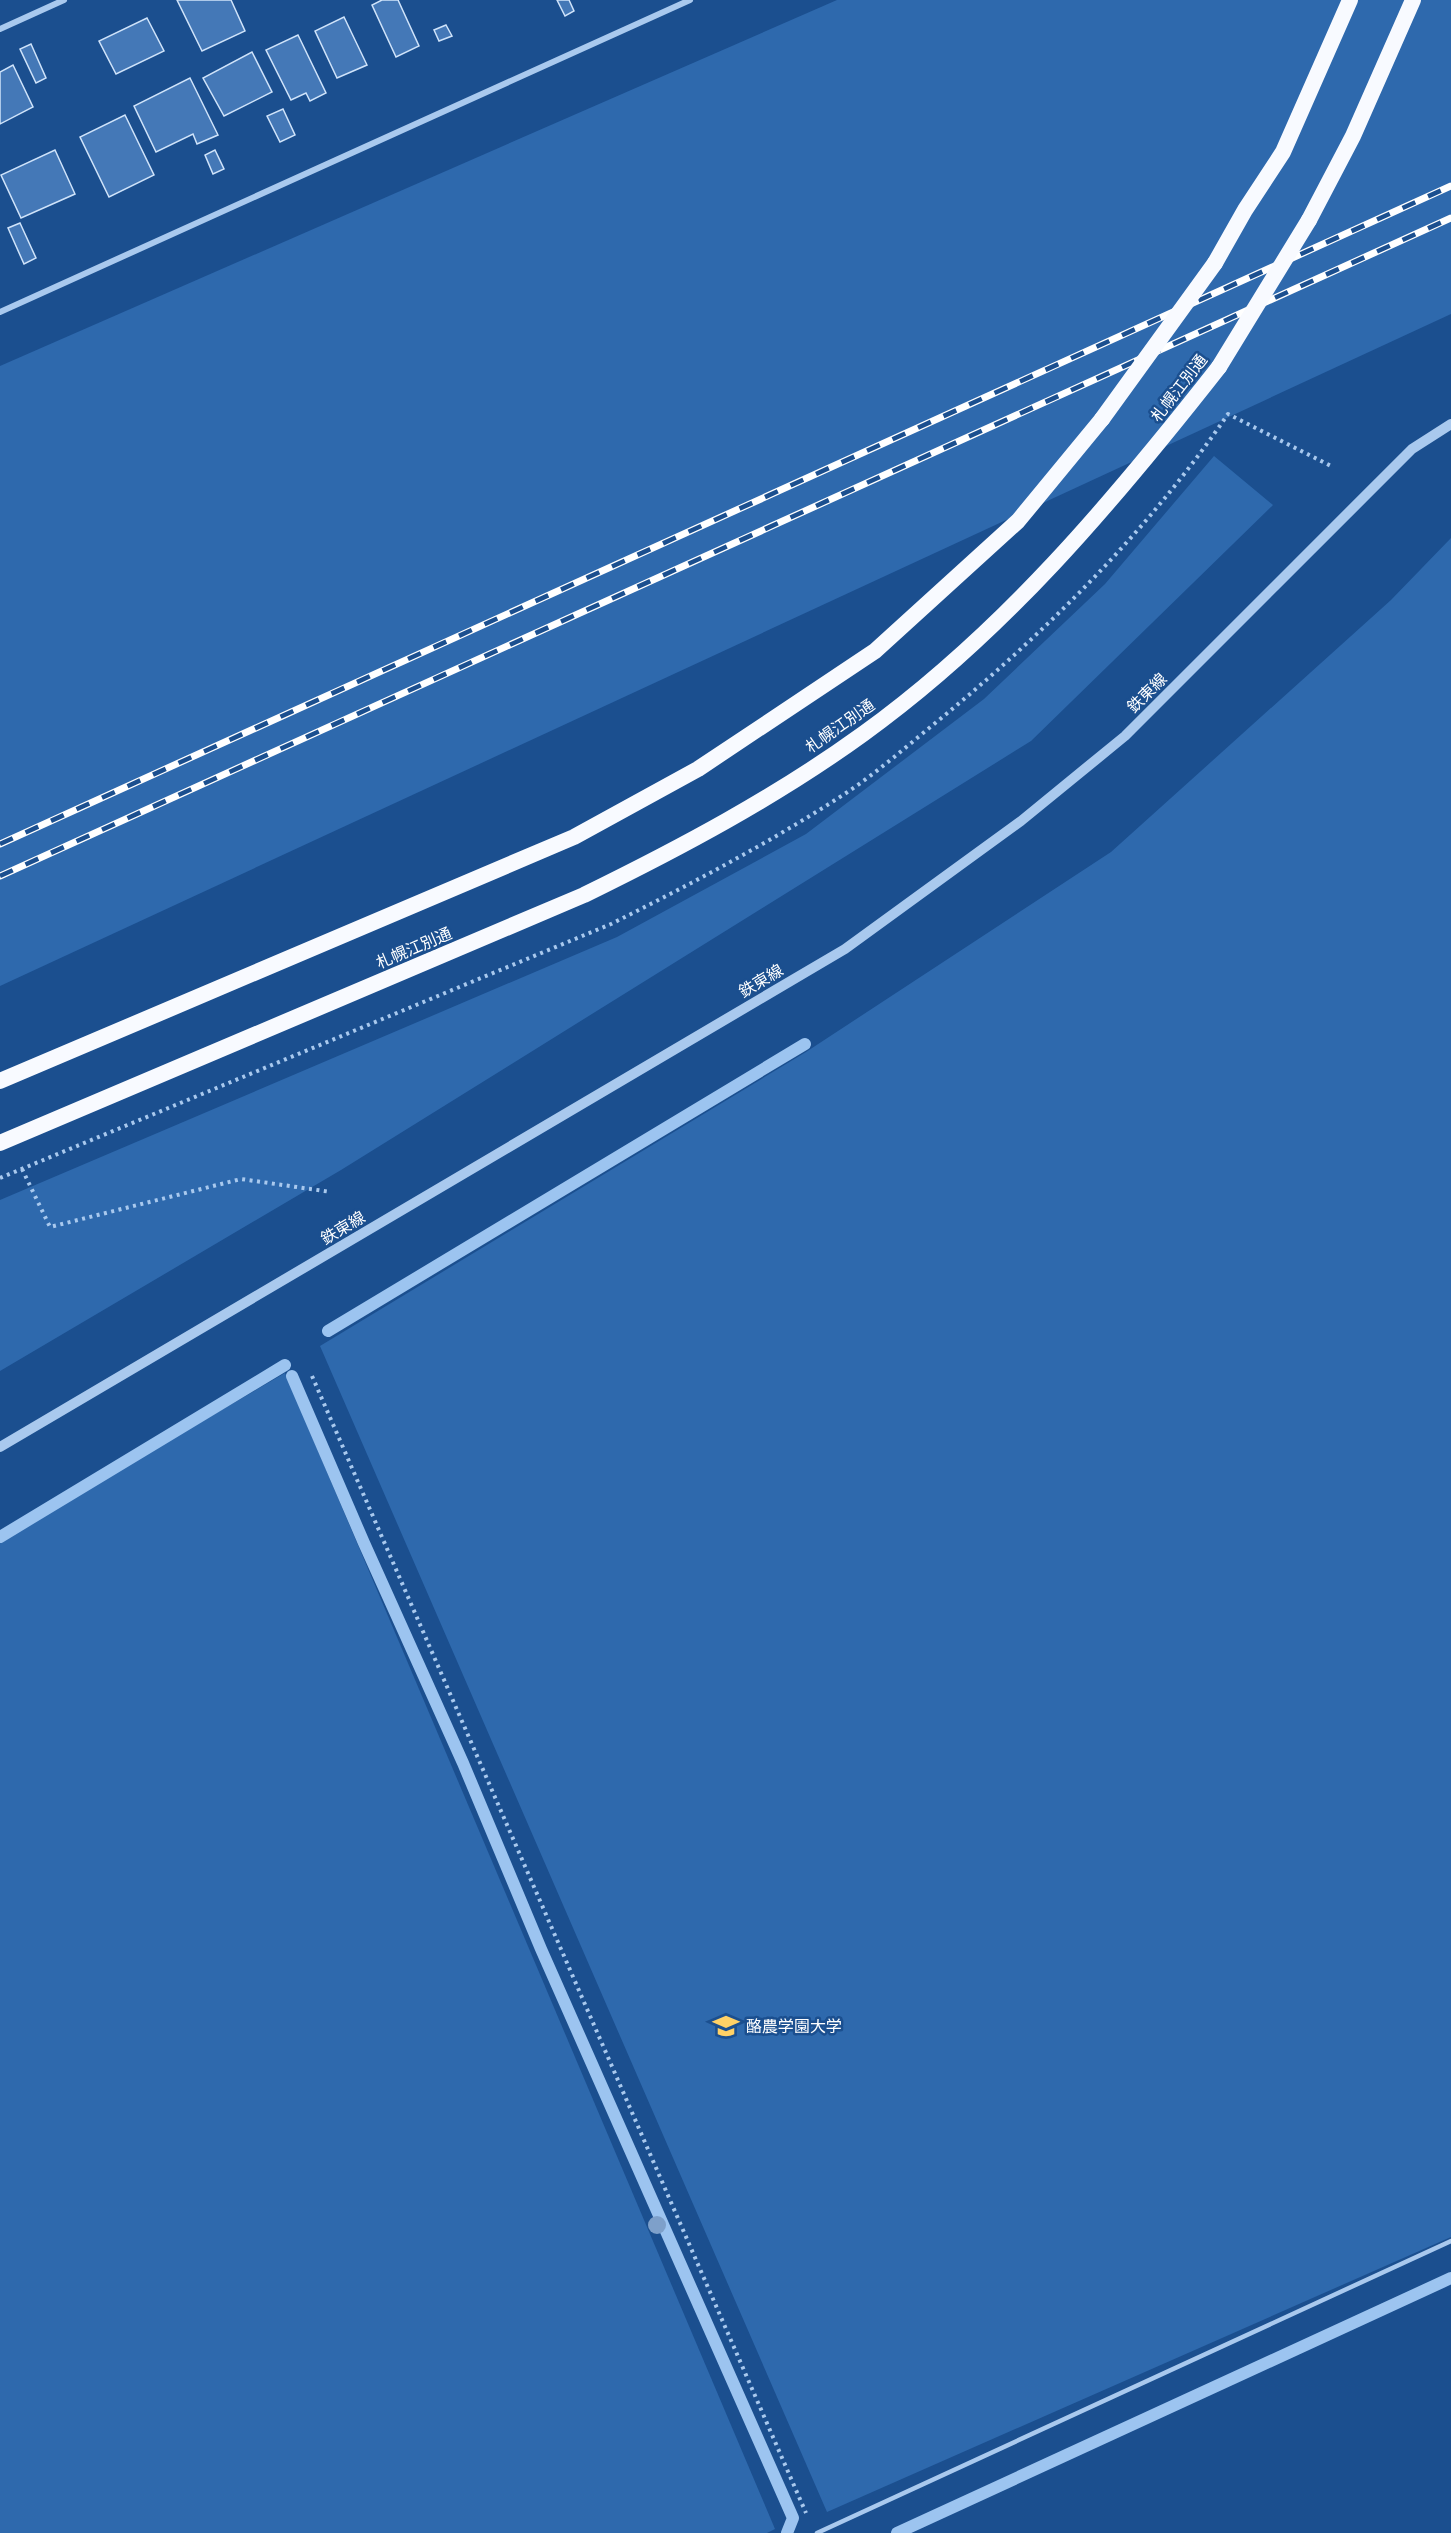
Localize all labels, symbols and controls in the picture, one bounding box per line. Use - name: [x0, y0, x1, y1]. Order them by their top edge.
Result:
- street label: 札幌江別通: [1147, 351, 1211, 425]
- street label: 鉄東線: [1123, 669, 1171, 717]
- street label: 札幌江別通: [802, 695, 878, 757]
- street label: 札幌江別通: [373, 924, 455, 972]
- street label: 鉄東線: [736, 960, 786, 1002]
- street label: 鉄東線: [318, 1207, 368, 1249]
- school or university icon: 酪農学園大学: [711, 2011, 741, 2041]
- place label: 酪農学園大学: [746, 2017, 842, 2036]

